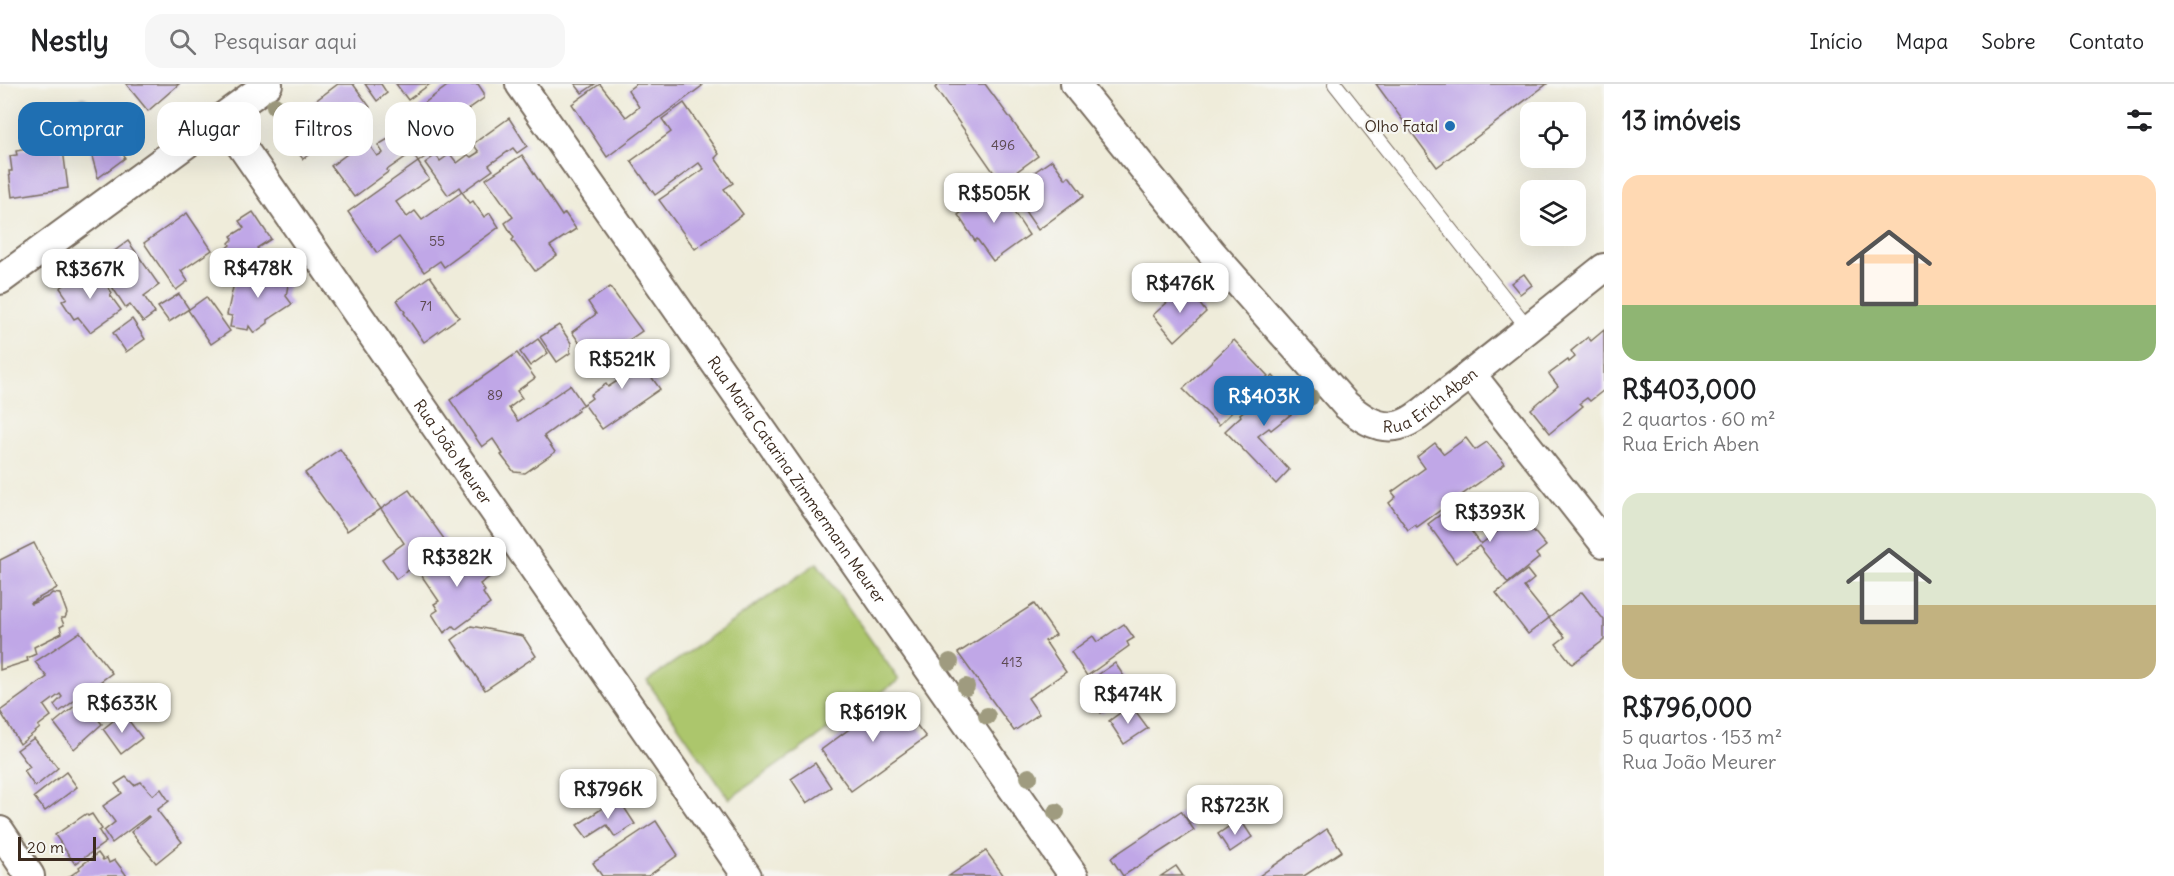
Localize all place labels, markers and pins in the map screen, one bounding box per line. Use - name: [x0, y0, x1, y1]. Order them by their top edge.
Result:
- place label: Olho Fatal: [1364, 116, 1438, 136]
- marker: Olho Fatal: [1443, 119, 1457, 133]
- pin: R$505K: [945, 173, 1043, 224]
- pin: R$478K: [209, 248, 307, 299]
- pin: R$367K: [41, 249, 139, 300]
- pin: R$476K: [1131, 263, 1229, 314]
- pin: R$521K: [573, 339, 671, 390]
- pin: R$403K: [1215, 376, 1313, 427]
- pin: R$393K: [1441, 492, 1539, 543]
- pin: R$382K: [408, 537, 506, 588]
- pin: R$474K: [1079, 674, 1177, 725]
- pin: R$633K: [73, 683, 171, 734]
- pin: R$619K: [824, 692, 922, 743]
- pin: R$796K: [559, 769, 657, 820]
- pin: R$723K: [1186, 785, 1284, 836]

